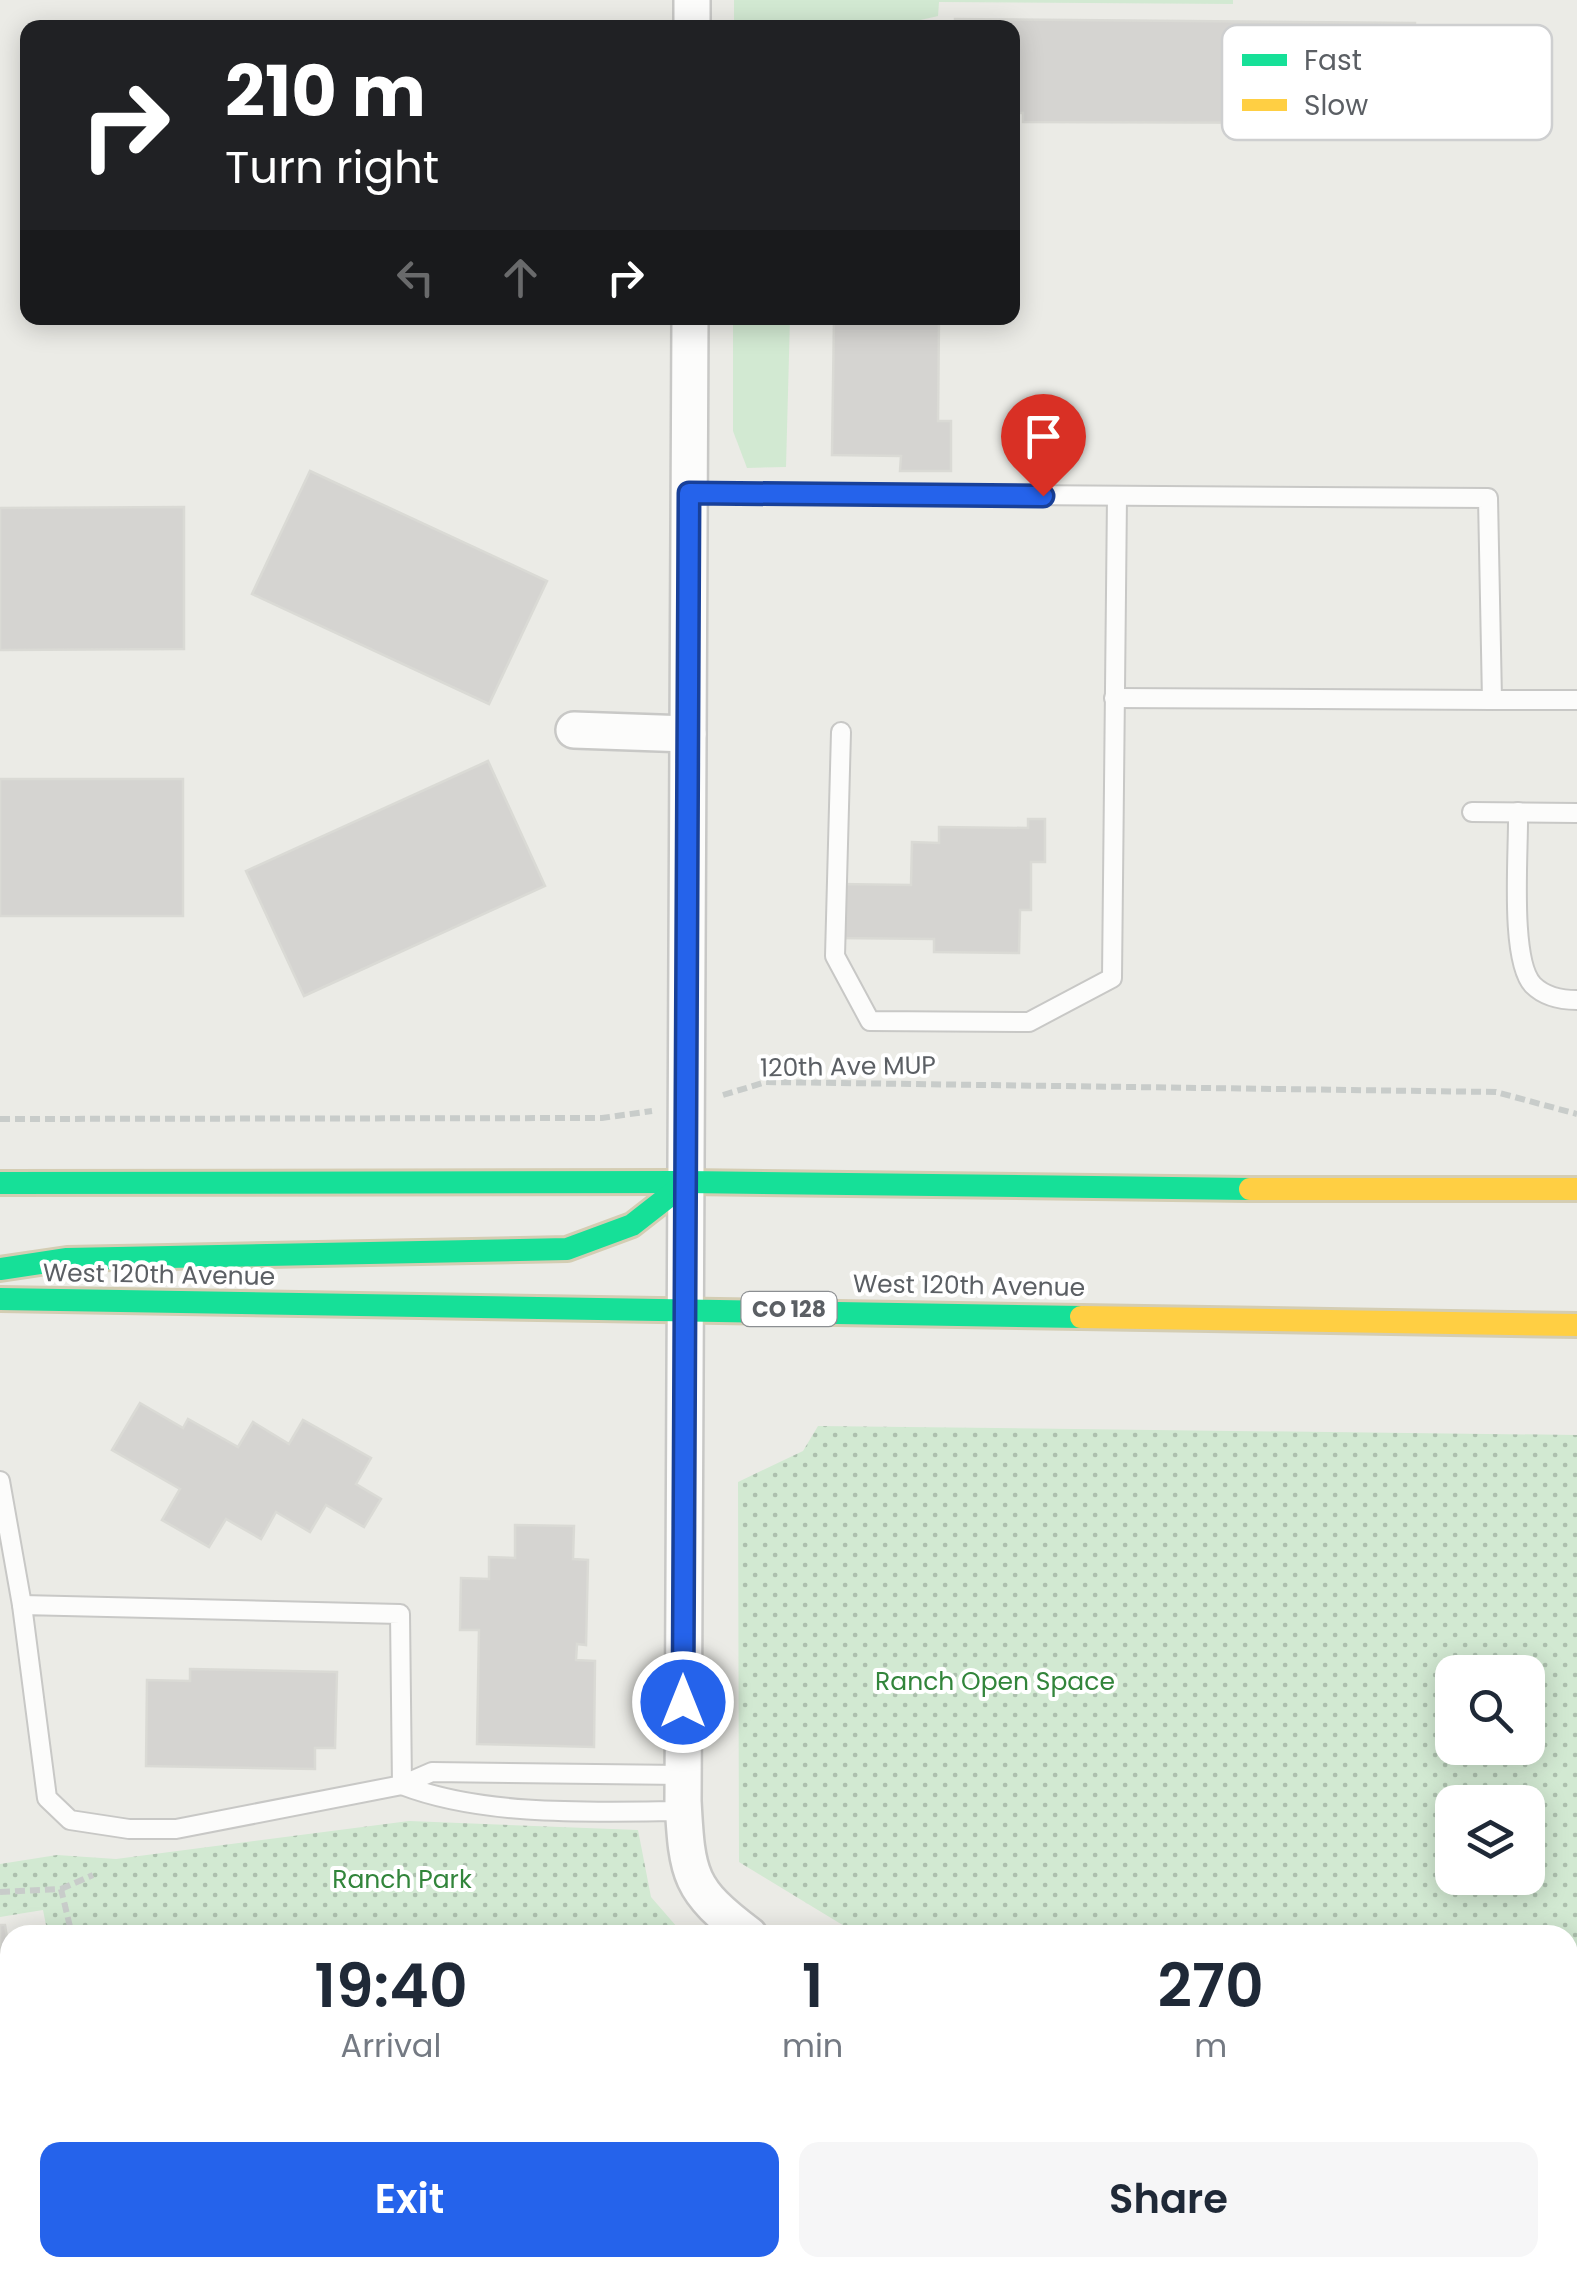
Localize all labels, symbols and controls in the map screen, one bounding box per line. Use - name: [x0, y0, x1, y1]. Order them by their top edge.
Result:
- legend: [1222, 25, 1552, 140]
- text: Fast: [1304, 41, 1362, 80]
- text: 210 m: [225, 42, 426, 141]
- icon: right: [60, 60, 190, 190]
- text: Slow: [1304, 86, 1368, 125]
- text: Turn right: [225, 136, 439, 199]
- icon: left: [388, 250, 443, 305]
- icon: ahead: [493, 250, 548, 305]
- icon: right: [598, 250, 653, 305]
- pin: [1001, 394, 1086, 497]
- icon: arrive: [1016, 409, 1071, 464]
- street label: 120th Ave MUP: [760, 1047, 936, 1086]
- street label: West 120th Avenue: [42, 1255, 276, 1294]
- street label: West 120th Avenue: [852, 1266, 1086, 1305]
- road number: CO 128: [742, 1292, 836, 1326]
- position arrow: [631, 1650, 735, 1754]
- map controls: [1435, 1655, 1545, 1895]
- button: search: [1435, 1655, 1545, 1765]
- park label: Ranch Open Space: [875, 1664, 1115, 1699]
- button: layers: [1435, 1785, 1545, 1895]
- park label: Ranch Park: [332, 1862, 472, 1897]
- text: 19:40: [314, 1944, 468, 2028]
- text: 1: [802, 1944, 824, 2028]
- text: 270: [1158, 1944, 1264, 2028]
- text: Arrival: [341, 2023, 441, 2068]
- text: min: [782, 2023, 843, 2068]
- text: m: [1194, 2023, 1227, 2068]
- button: Exit: [40, 2142, 779, 2257]
- button: Share: [799, 2142, 1538, 2257]

